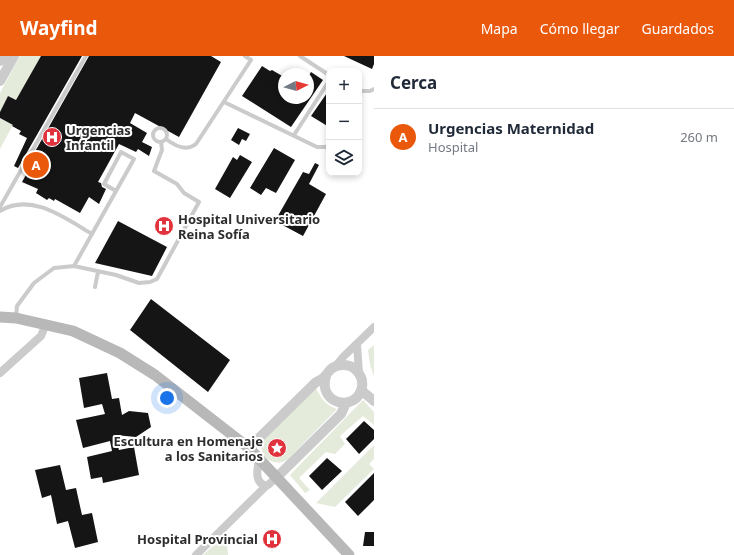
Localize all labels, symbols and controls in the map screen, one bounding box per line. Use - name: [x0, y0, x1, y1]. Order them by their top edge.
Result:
- text: Wayfind: [20, 15, 98, 41]
- text: Mapa: [481, 19, 518, 38]
- text: Cómo llegar: [540, 19, 620, 38]
- text: Guardados: [642, 19, 714, 38]
- north arrow: [278, 68, 314, 104]
- map controls: [326, 68, 362, 176]
- button: +: [326, 68, 362, 104]
- text: Cerca: [390, 71, 437, 94]
- button: −: [326, 104, 362, 140]
- text: Urgencias Maternidad: [428, 118, 594, 138]
- place label: Urgencias Infantil: [66, 121, 131, 154]
- hospital icon: Urgencias Infantil: [41, 126, 63, 148]
- text: A: [399, 128, 408, 146]
- text: 260 m: [680, 128, 718, 146]
- text: Hospital: [428, 138, 478, 156]
- button: layers: [326, 140, 362, 176]
- pin: A: [23, 150, 49, 180]
- place label: Hospital Universitario Reina Sofía: [178, 210, 320, 243]
- hospital icon: Hospital Universitario Reina Sofía: [153, 215, 175, 237]
- your location: [157, 388, 177, 408]
- place label: Escultura en Homenaje a los Sanitarios: [113, 432, 263, 465]
- place icon: Escultura en Homenaje a los Sanitarios: [266, 437, 288, 459]
- hospital icon: Hospital Provincial: [261, 528, 283, 550]
- place label: Hospital Provincial: [137, 530, 258, 548]

